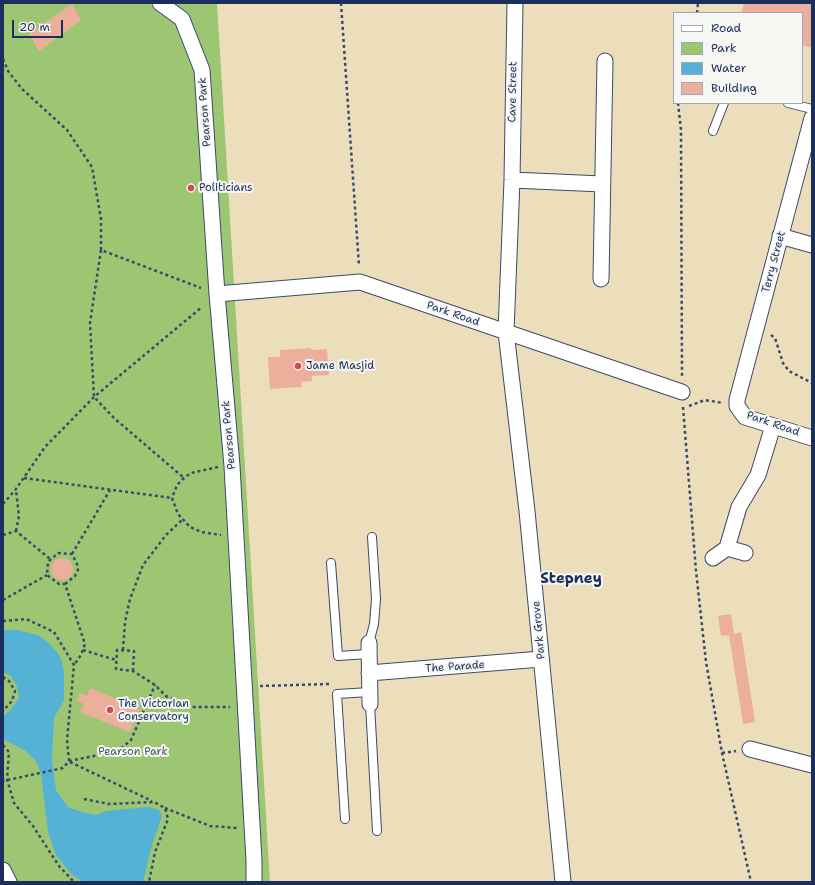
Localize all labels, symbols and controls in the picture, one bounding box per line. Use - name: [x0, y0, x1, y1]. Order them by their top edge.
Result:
- scale bar: [14, 12, 65, 38]
- legend: [673, 12, 803, 104]
- text: 20 m: [19, 19, 50, 35]
- text: Road: [711, 20, 741, 36]
- text: Park: [711, 40, 737, 56]
- text: Water: [711, 60, 746, 76]
- street label: Cave Street: [506, 61, 520, 123]
- street label: Pearson Park: [196, 77, 214, 147]
- text: Building: [711, 80, 757, 96]
- place label: Politicians: [199, 181, 253, 195]
- marker: Politicians: [186, 183, 196, 193]
- street label: Terry Street: [759, 230, 789, 294]
- street label: Park Road: [425, 299, 481, 329]
- place label: Jame Masjid: [306, 359, 374, 373]
- marker: Jame Masjid: [293, 361, 303, 371]
- street label: Pearson Park: [219, 400, 239, 470]
- street label: Park Road: [745, 409, 801, 439]
- district label: Stepney: [540, 570, 602, 588]
- street label: Park Grove: [530, 600, 548, 660]
- street label: The Parade: [425, 658, 485, 676]
- place label: The Victorian Conservatory: [118, 697, 189, 723]
- marker: The Victorian Conservatory: [105, 705, 115, 715]
- park label: Pearson Park: [98, 745, 168, 759]

